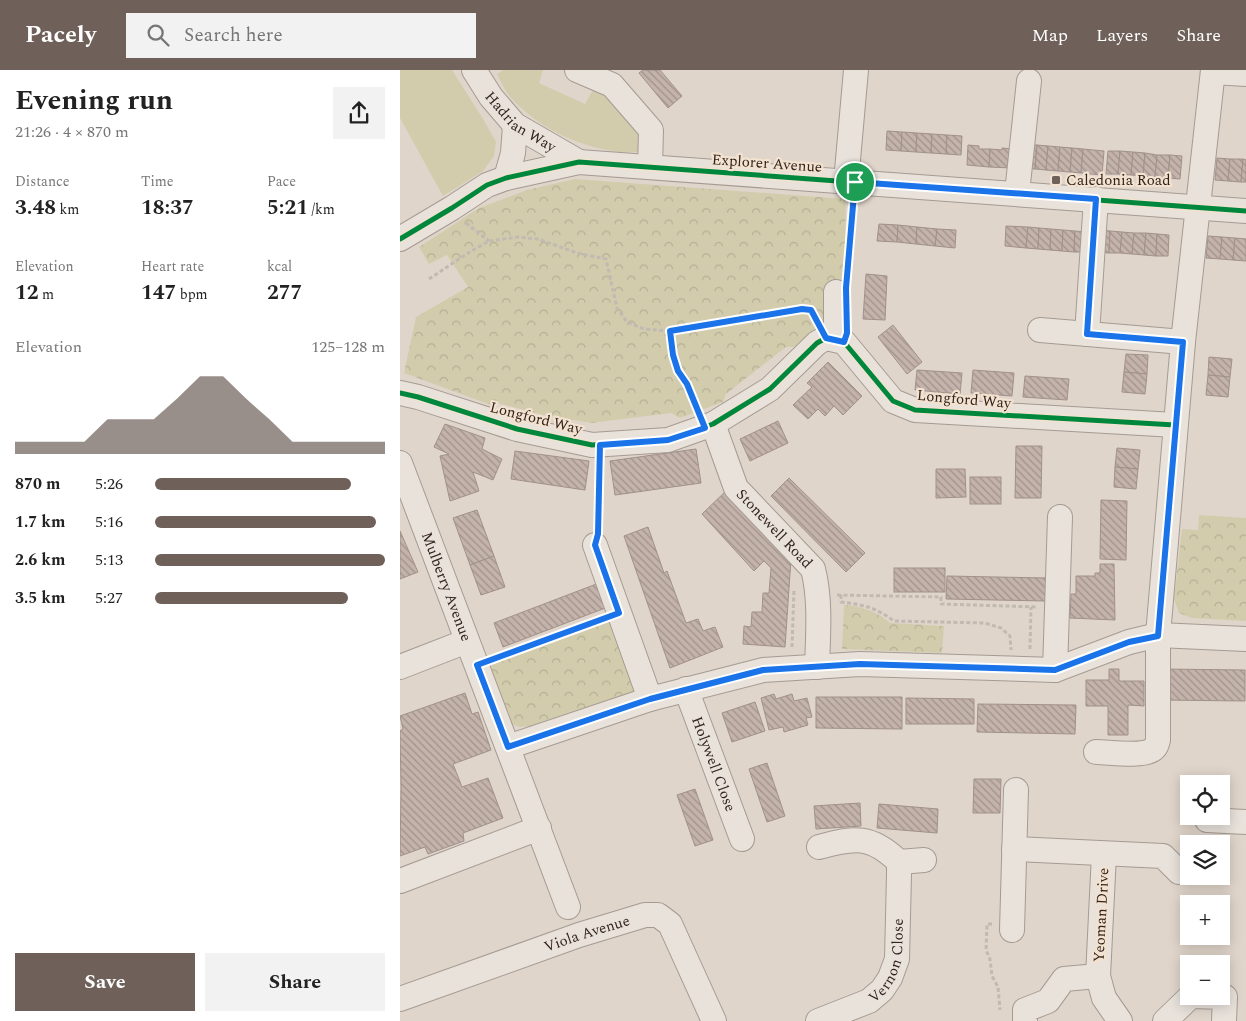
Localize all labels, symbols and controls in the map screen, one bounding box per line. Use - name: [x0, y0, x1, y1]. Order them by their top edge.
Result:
- search box: [126, 13, 476, 58]
- text: Pacely: [25, 17, 96, 53]
- icon: search: [144, 21, 172, 49]
- text: Search here: [184, 21, 283, 50]
- text: Map: [1032, 22, 1068, 49]
- text: Layers: [1096, 22, 1148, 49]
- text: Share: [1176, 22, 1221, 49]
- text: Evening run: [15, 79, 173, 122]
- street label: Hadrian Way: [479, 86, 561, 159]
- button: share: [333, 87, 385, 139]
- text: 21:26 · 4 × 870 m: [15, 120, 129, 144]
- street label: Explorer Avenue: [711, 148, 823, 179]
- pin: [834, 161, 876, 203]
- icon: arrive: [841, 168, 869, 196]
- place label: Caledonia Road: [1066, 169, 1171, 192]
- text: Distance: [15, 171, 70, 192]
- text: Time: [141, 171, 174, 192]
- text: Pace: [267, 171, 296, 192]
- marker: Caledonia Road: [1050, 174, 1062, 186]
- text: 3.48: [15, 192, 56, 224]
- text: 18:37: [141, 192, 194, 224]
- text: 5:21: [267, 192, 308, 224]
- text: km: [56, 199, 79, 220]
- text: /km: [308, 199, 335, 220]
- text: Elevation: [15, 256, 74, 277]
- text: Heart rate: [141, 256, 204, 277]
- text: kcal: [267, 256, 292, 277]
- text: 12: [15, 277, 39, 309]
- text: 147: [141, 277, 176, 309]
- text: 277: [267, 277, 302, 309]
- text: m: [39, 284, 54, 305]
- text: bpm: [176, 284, 208, 305]
- text: Elevation: [15, 335, 82, 359]
- text: 125–128 m: [311, 335, 385, 359]
- street label: Longford Way: [916, 384, 1013, 415]
- street label: Longford Way: [487, 396, 585, 441]
- text: 870 m: [15, 472, 60, 496]
- text: 5:26: [95, 472, 123, 496]
- street label: Stonewell Road: [731, 484, 818, 574]
- text: 1.7 km: [15, 510, 65, 534]
- text: 5:16: [95, 510, 123, 534]
- street label: Mulberry Avenue: [415, 529, 477, 645]
- text: 2.6 km: [15, 548, 65, 572]
- text: 5:13: [95, 548, 123, 572]
- text: 3.5 km: [15, 586, 65, 610]
- text: 5:27: [95, 586, 123, 610]
- street label: Holywell Close: [685, 713, 742, 815]
- map controls: [1180, 775, 1230, 1005]
- button: locate: [1180, 775, 1230, 825]
- button: layers: [1180, 835, 1230, 885]
- street label: Yeoman Drive: [1088, 867, 1115, 963]
- button: +: [1180, 895, 1230, 945]
- street label: Viola Avenue: [541, 909, 633, 959]
- street label: Vernon Close: [864, 918, 910, 1009]
- button: Save: [15, 953, 195, 1011]
- button: Share: [205, 953, 385, 1011]
- button: −: [1180, 955, 1230, 1005]

